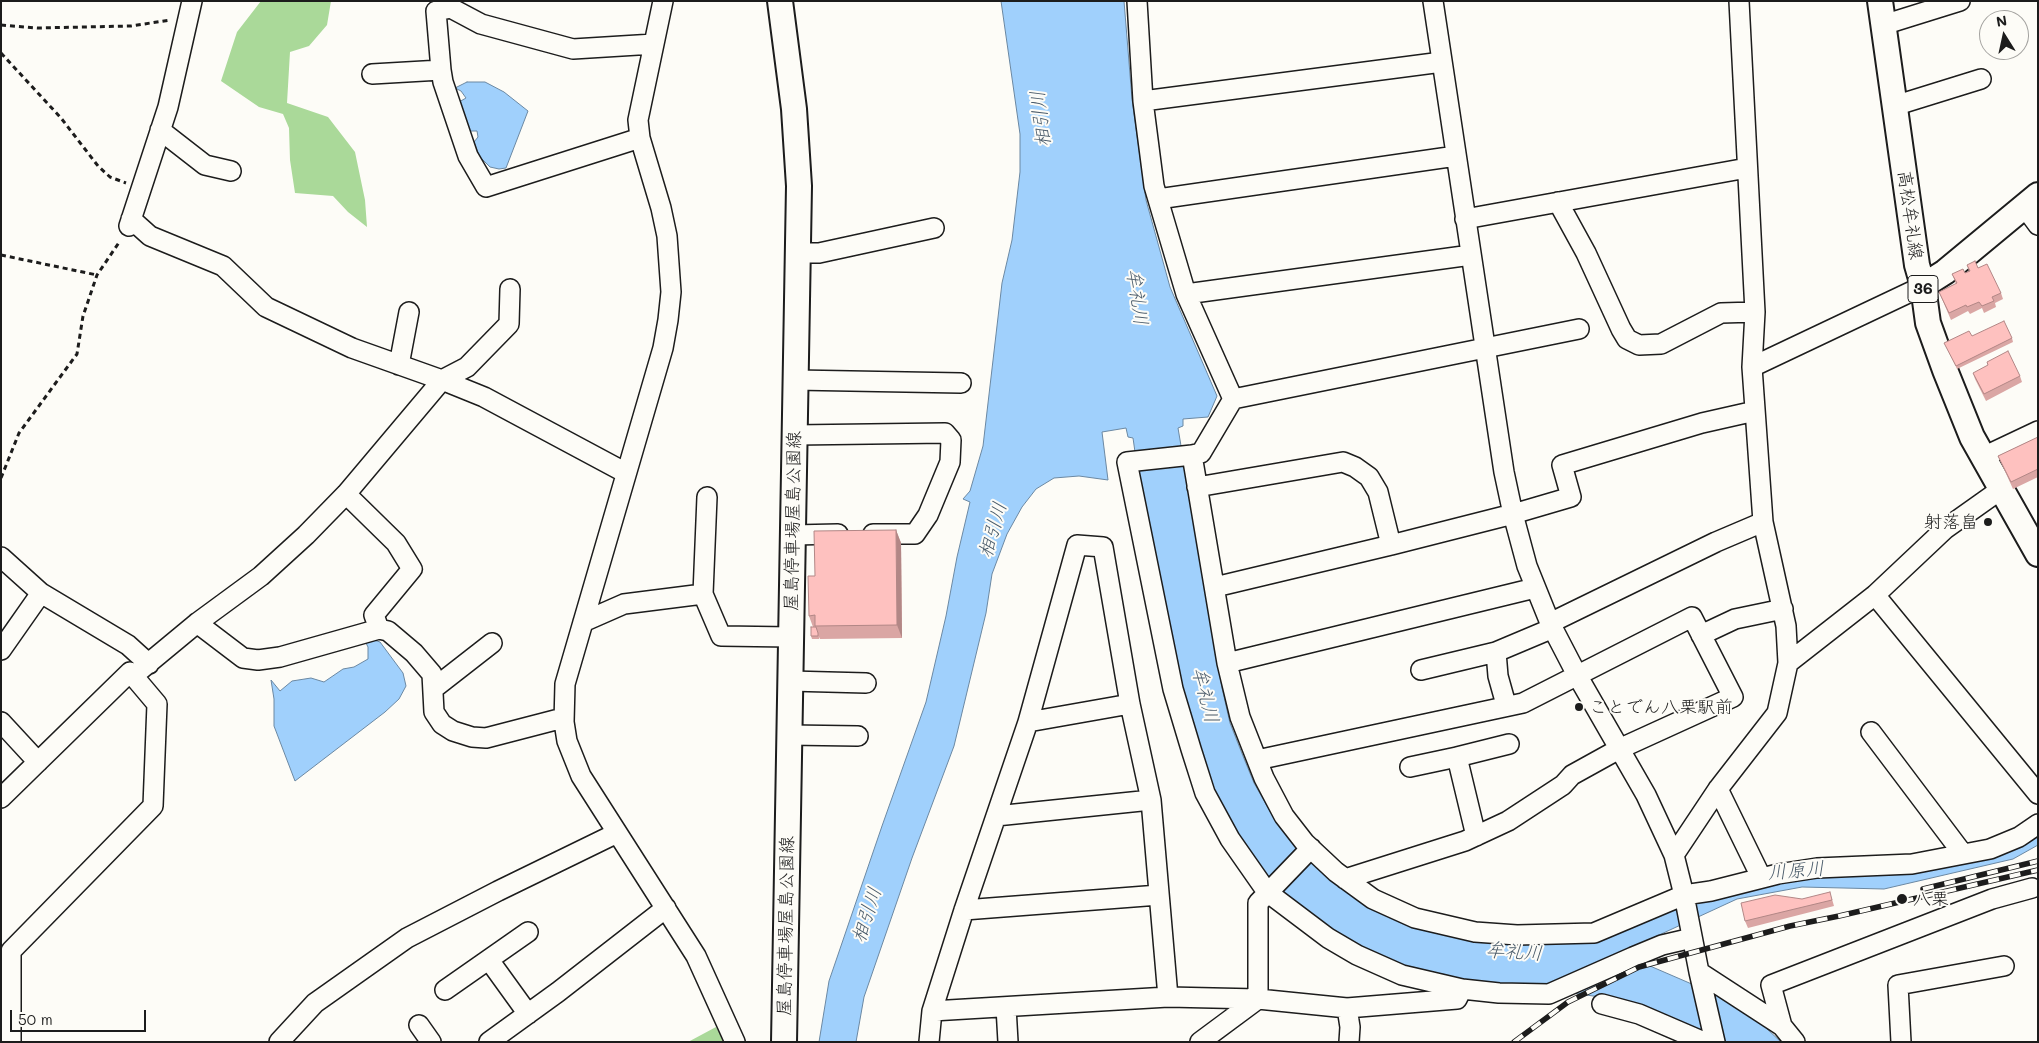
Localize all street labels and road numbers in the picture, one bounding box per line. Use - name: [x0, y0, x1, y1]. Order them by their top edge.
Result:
- street label: 高松牟礼線: [1893, 169, 1927, 261]
- road number: 36: [1908, 276, 1938, 302]
- street label: 屋島停車場屋島公園線: [781, 431, 805, 611]
- street label: 屋島停車場屋島公園線: [774, 836, 798, 1016]

